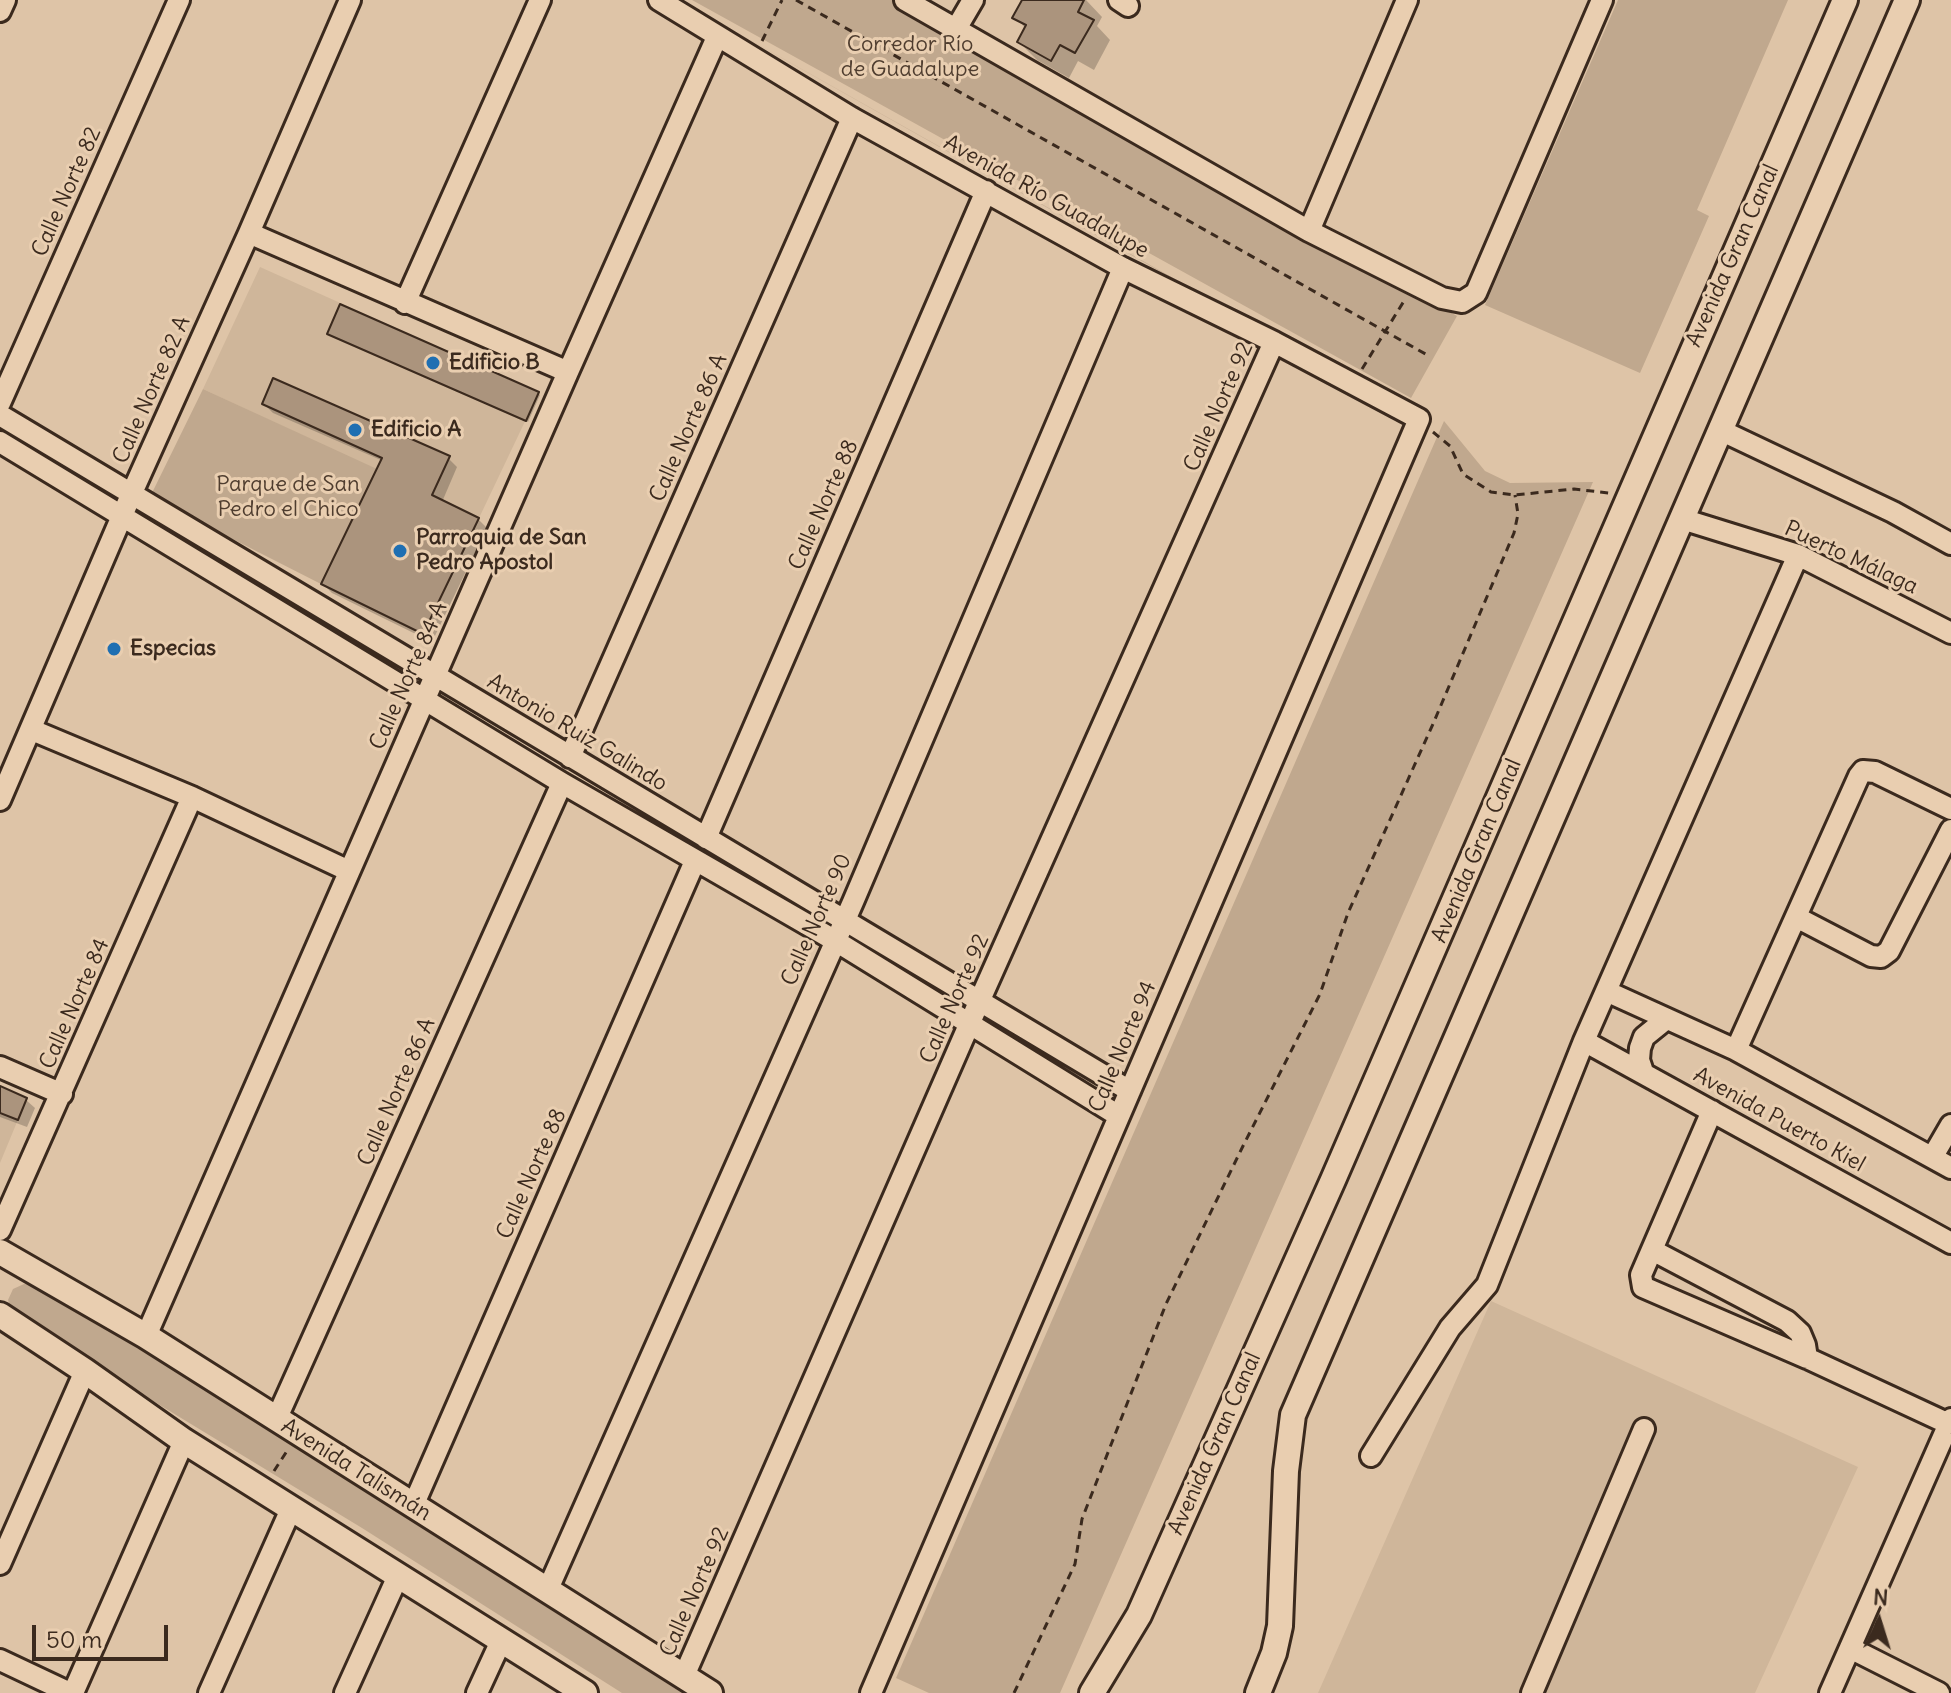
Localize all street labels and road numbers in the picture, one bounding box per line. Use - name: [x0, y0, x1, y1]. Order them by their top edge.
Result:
- street label: Calle Norte 82: [27, 123, 107, 261]
- street label: Avenida Río Guadalupe: [939, 130, 1153, 264]
- street label: Avenida Gran Canal: [1681, 161, 1785, 351]
- street label: Calle Norte 82 A: [108, 312, 196, 468]
- street label: Calle Norte 92: [1179, 338, 1259, 476]
- street label: Calle Norte 86 A: [645, 350, 733, 506]
- street label: Calle Norte 88: [784, 436, 864, 574]
- street label: Puerto Málaga: [1780, 516, 1922, 600]
- street label: Calle Norte 84 A: [365, 598, 453, 754]
- street label: Antonio Ruiz Galindo: [482, 669, 672, 797]
- street label: Avenida Gran Canal: [1426, 755, 1528, 947]
- street label: Calle Norte 90: [776, 850, 858, 990]
- street label: Calle Norte 92: [915, 930, 995, 1068]
- street label: Calle Norte 84: [35, 935, 115, 1073]
- street label: Calle Norte 94: [1084, 978, 1162, 1116]
- street label: Calle Norte 86 A: [353, 1014, 441, 1170]
- street label: Avenida Puerto Kiel: [1689, 1062, 1869, 1178]
- street label: Calle Norte 88: [492, 1105, 572, 1243]
- street label: Avenida Gran Canal: [1163, 1349, 1267, 1539]
- street label: Avenida Talismán: [276, 1413, 436, 1527]
- street label: Calle Norte 92: [655, 1523, 735, 1661]

